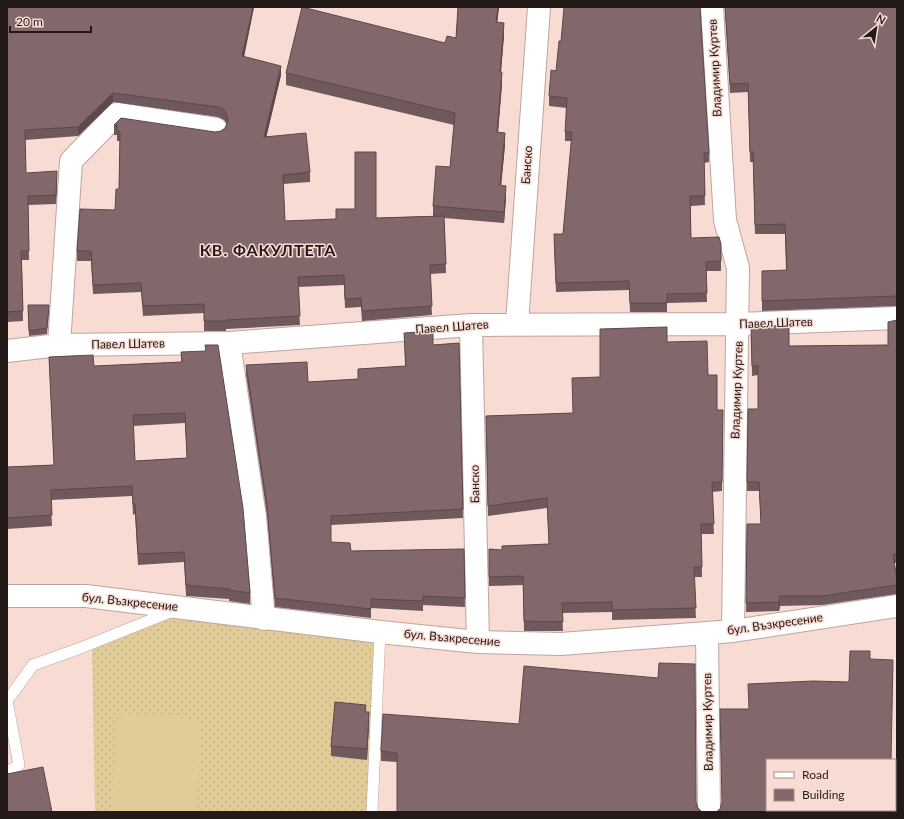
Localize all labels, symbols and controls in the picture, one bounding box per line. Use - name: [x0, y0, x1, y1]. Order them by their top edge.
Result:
- scale bar: [10, 8, 91, 34]
- north arrow: [856, 8, 896, 48]
- text: N: [874, 11, 888, 27]
- text: 20 m: [16, 14, 43, 29]
- street label: Владимир Куртев: [704, 19, 725, 117]
- street label: Банско: [518, 145, 535, 185]
- district label: КВ. ФАКУЛТЕТА: [200, 240, 336, 259]
- street label: Павел Шатев: [739, 314, 813, 331]
- street label: Павел Шатев: [415, 316, 489, 337]
- street label: Павел Шатев: [91, 335, 165, 352]
- street label: Владимир Куртев: [727, 341, 746, 439]
- street label: Банско: [467, 464, 482, 503]
- street label: бул. Възкресение: [81, 589, 179, 614]
- street label: бул. Възкресение: [726, 609, 824, 638]
- street label: бул. Възкресение: [403, 626, 501, 649]
- street label: Владимир Куртев: [699, 673, 716, 771]
- legend: [766, 759, 896, 811]
- text: Road: [802, 767, 829, 782]
- text: Building: [802, 787, 845, 802]

